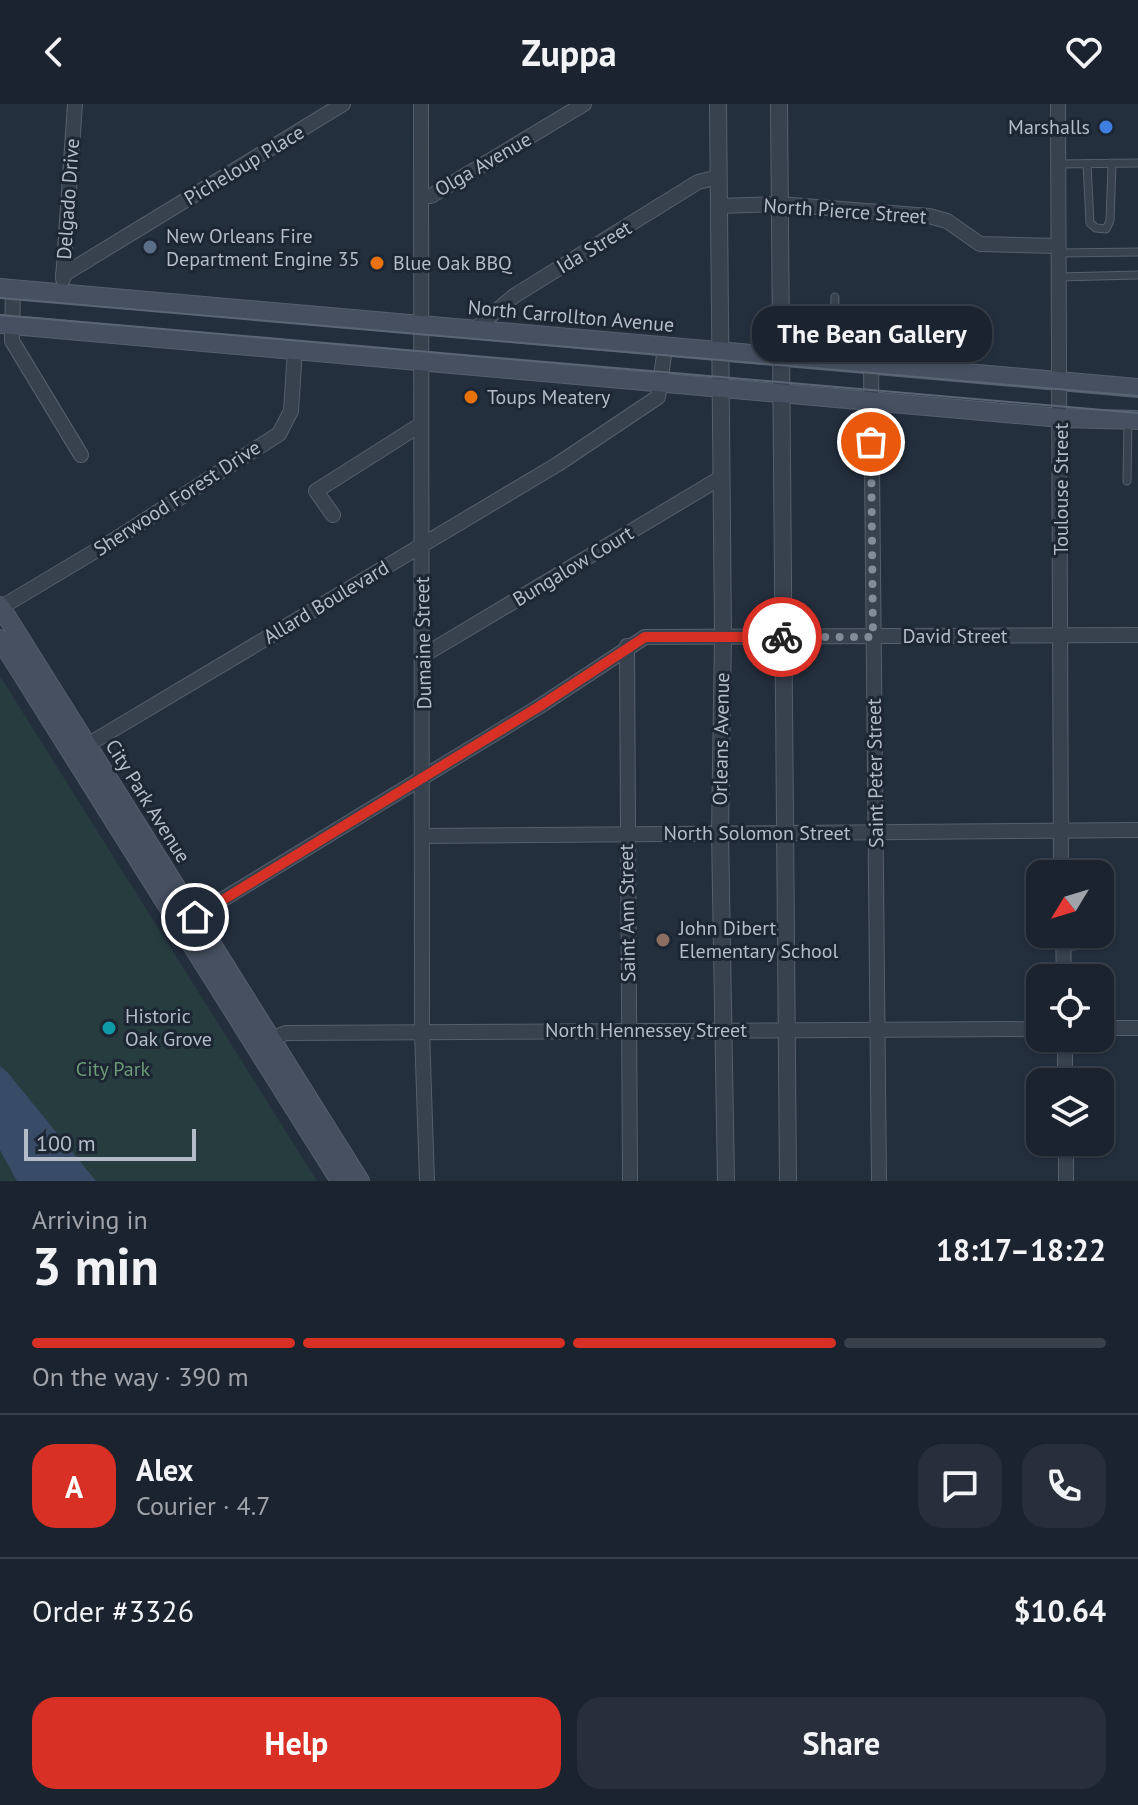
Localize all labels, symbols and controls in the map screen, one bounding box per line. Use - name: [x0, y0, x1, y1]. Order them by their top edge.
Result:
- text: Zuppa: [521, 29, 617, 76]
- icon: back: [32, 30, 76, 74]
- icon: heart: [1062, 30, 1106, 74]
- place label: Marshalls: [1008, 114, 1090, 140]
- marker: Marshalls: [1097, 118, 1115, 136]
- street label: Picheloup Place: [179, 119, 309, 211]
- street label: Olga Avenue: [430, 126, 536, 202]
- street label: Delgado Drive: [51, 138, 85, 260]
- street label: North Pierce Street: [763, 192, 928, 230]
- street label: Ida Street: [552, 214, 636, 279]
- place label: New Orleans Fire Department Engine 35: [166, 223, 360, 272]
- marker: New Orleans Fire Department Engine 35: [141, 238, 159, 256]
- place label: Blue Oak BBQ: [393, 250, 513, 276]
- marker: Blue Oak BBQ: [368, 254, 386, 272]
- street label: North Carrollton Avenue: [467, 294, 675, 338]
- callout: The Bean Gallery: [751, 306, 991, 362]
- text: The Bean Gallery: [777, 317, 967, 350]
- place label: Toups Meatery: [487, 384, 611, 410]
- marker: Toups Meatery: [462, 388, 480, 406]
- pin: [837, 408, 905, 476]
- icon: bag: [849, 420, 893, 464]
- street label: Toulouse Street: [1048, 423, 1074, 555]
- street label: Sherwood Forest Drive: [89, 434, 265, 562]
- street label: Bungalow Court: [508, 520, 638, 612]
- street label: Allard Boulevard: [258, 554, 394, 650]
- street label: Dumaine Street: [409, 576, 437, 710]
- courier: [742, 597, 822, 677]
- icon: bike: [760, 615, 804, 659]
- street label: David Street: [902, 623, 1008, 649]
- street label: Orleans Avenue: [707, 672, 735, 806]
- street label: Saint Peter Street: [861, 698, 889, 848]
- street label: City Park Avenue: [100, 734, 196, 868]
- street label: North Solomon Street: [664, 820, 851, 846]
- street label: Saint Ann Street: [613, 843, 641, 982]
- north arrow: [1026, 860, 1114, 948]
- map controls: [1026, 860, 1114, 1156]
- pin: [161, 883, 229, 951]
- icon: home: [173, 895, 217, 939]
- place label: John Dibert Elementary School: [678, 915, 839, 964]
- marker: John Dibert Elementary School: [654, 931, 672, 949]
- button: locate: [1026, 964, 1114, 1052]
- place label: Historic Oak Grove: [125, 1003, 212, 1052]
- street label: North Hennessey Street: [545, 1017, 747, 1043]
- marker: Historic Oak Grove: [100, 1019, 118, 1037]
- park label: City Park: [76, 1056, 151, 1082]
- button: layers: [1026, 1068, 1114, 1156]
- scale bar: [24, 1125, 196, 1161]
- text: 100 m: [36, 1129, 96, 1157]
- text: Arriving in: [32, 1203, 148, 1236]
- text: 18:17–18:22: [936, 1230, 1106, 1269]
- text: 3 min: [32, 1232, 159, 1299]
- text: On the way · 390 m: [32, 1360, 249, 1393]
- button: chat: [918, 1444, 1002, 1528]
- button: phone: [1022, 1444, 1106, 1528]
- text: Alex: [136, 1450, 193, 1489]
- text: A: [65, 1467, 83, 1506]
- text: Courier · 4.7: [136, 1489, 270, 1522]
- text: Order #3326: [32, 1591, 194, 1630]
- text: $10.64: [1014, 1591, 1106, 1630]
- button: Help: [32, 1697, 561, 1789]
- button: Share: [577, 1697, 1106, 1789]

